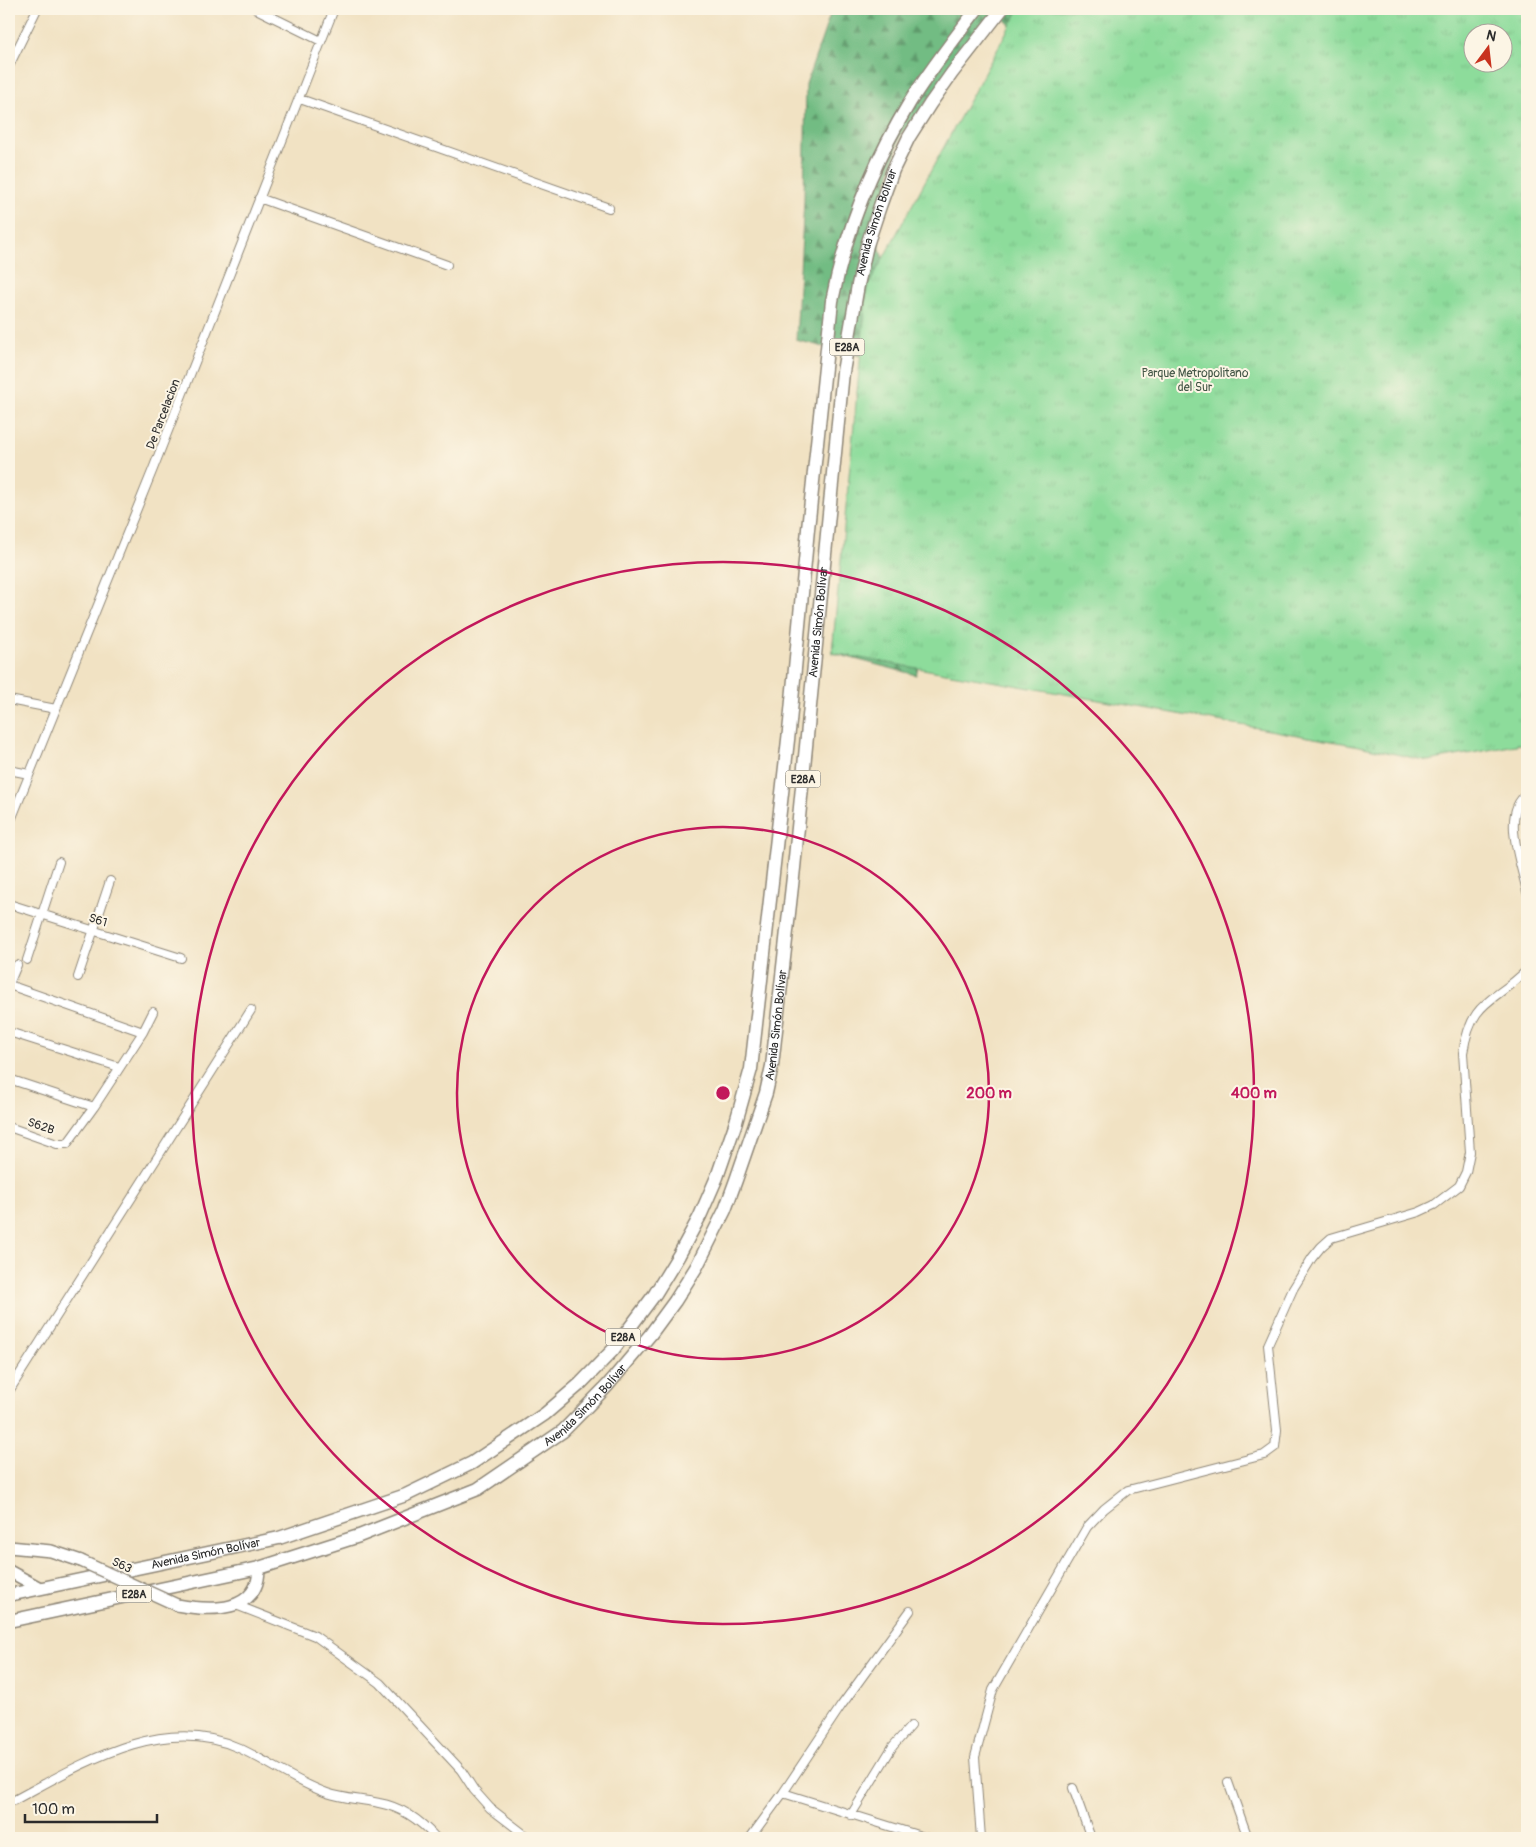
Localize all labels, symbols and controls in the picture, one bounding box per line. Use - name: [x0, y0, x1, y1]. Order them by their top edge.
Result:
- north arrow: [1464, 22, 1514, 72]
- text: N: [1484, 26, 1498, 45]
- street label: Avenida Simón Bolívar: [853, 166, 901, 277]
- road number: E28A: [830, 338, 864, 356]
- park label: Parque Metropolitano del Sur: [1142, 366, 1249, 395]
- street label: De Parcelacion: [143, 377, 184, 451]
- street label: Avenida Simón Bolívar: [806, 565, 832, 679]
- road number: E28A: [786, 771, 820, 788]
- street label: S61: [87, 911, 109, 930]
- street label: Avenida Simón Bolívar: [762, 968, 791, 1082]
- centre of rings: [714, 1084, 732, 1102]
- text: 200 m: [966, 1084, 1012, 1103]
- text: 400 m: [1231, 1084, 1277, 1103]
- street label: S62B: [25, 1115, 56, 1138]
- road number: E28A: [606, 1328, 640, 1345]
- street label: Avenida Simón Bolívar: [541, 1361, 631, 1450]
- street label: Avenida Simón Bolívar: [150, 1535, 263, 1573]
- street label: S63: [109, 1554, 135, 1577]
- road number: E28A: [116, 1586, 152, 1602]
- scale bar: [25, 1792, 158, 1824]
- text: 100 m: [32, 1800, 75, 1819]

